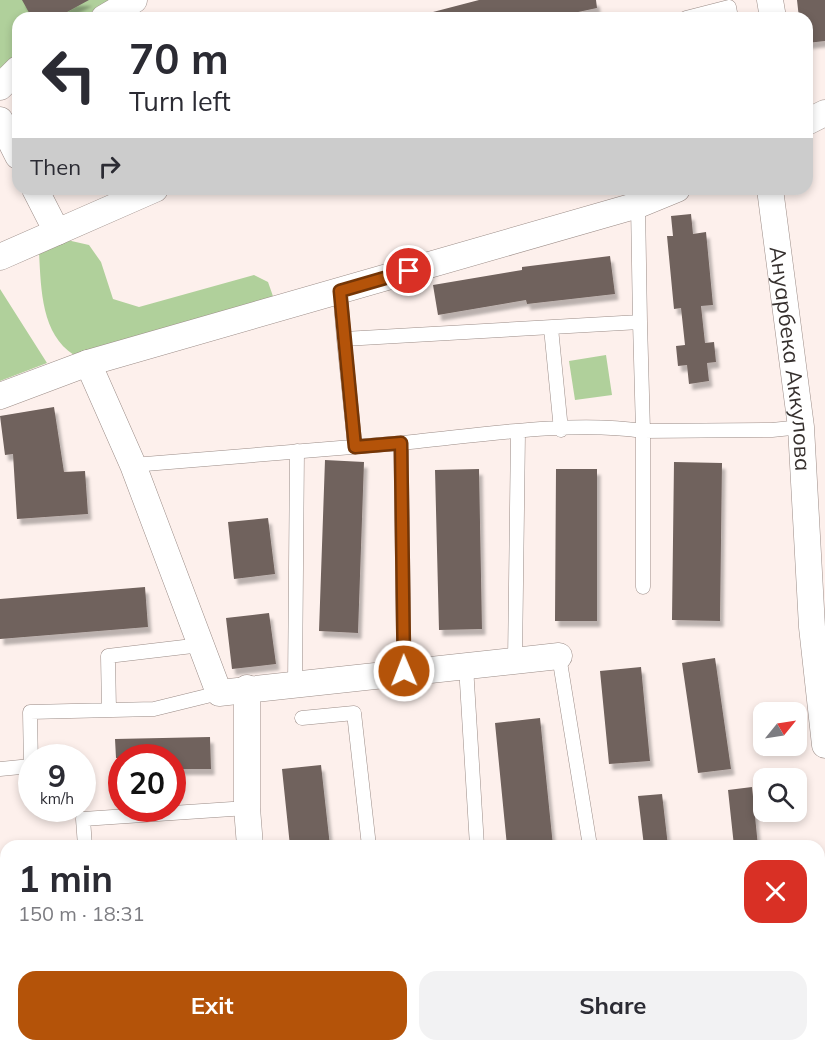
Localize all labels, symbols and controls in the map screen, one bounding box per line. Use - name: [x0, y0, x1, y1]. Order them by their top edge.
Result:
- text: 70 m: [129, 32, 229, 85]
- icon: left: [30, 36, 108, 114]
- text: Turn left: [129, 84, 231, 118]
- icon: right: [93, 150, 126, 183]
- text: Then: [30, 153, 81, 181]
- street label: Ануарбека Аккулова: [764, 244, 817, 472]
- pin: [383, 245, 434, 296]
- icon: arrive: [392, 254, 425, 287]
- position arrow: [372, 639, 436, 703]
- north arrow: [753, 702, 807, 756]
- map controls: [753, 702, 807, 822]
- speed limit sign: 20: [108, 744, 186, 822]
- text: 9: [48, 757, 66, 795]
- button: search: [753, 768, 807, 822]
- text: km/h: [40, 789, 74, 808]
- text: 1 min: [18, 856, 113, 901]
- button: close: [744, 860, 807, 923]
- text: 150 m · 18:31: [18, 901, 144, 926]
- button: Exit: [18, 971, 407, 1040]
- button: Share: [419, 971, 807, 1040]

